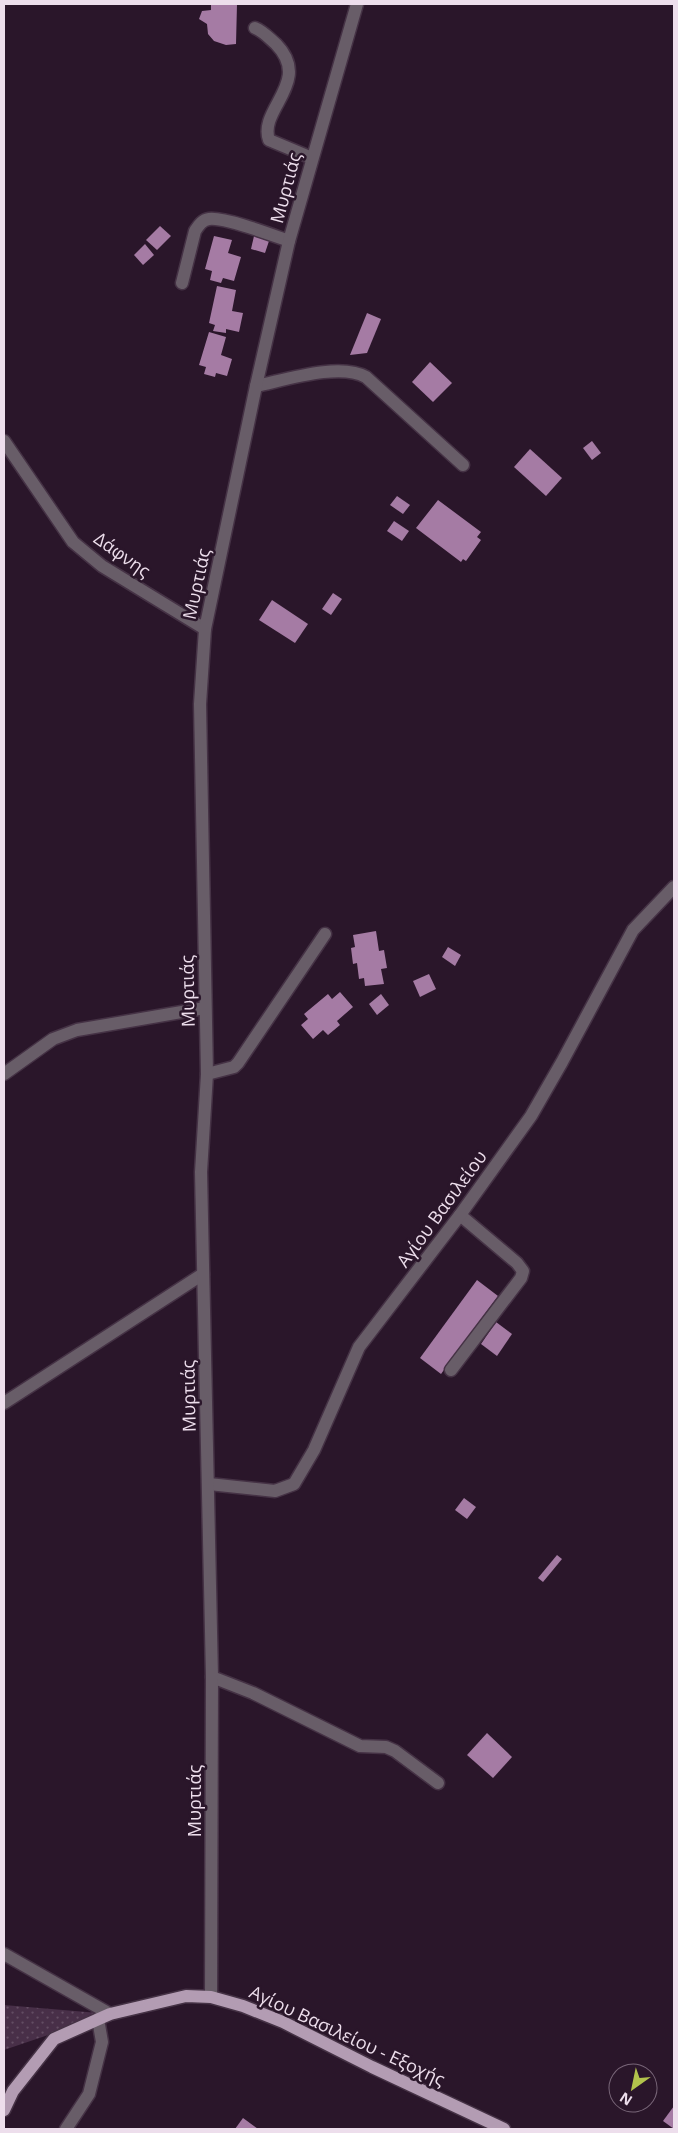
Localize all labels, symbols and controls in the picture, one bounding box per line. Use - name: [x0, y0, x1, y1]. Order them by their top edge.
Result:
- street label: Μυρτιάς: [264, 149, 306, 226]
- street label: Δάφνης: [90, 526, 156, 582]
- street label: Μυρτιάς: [177, 546, 215, 622]
- street label: Μυρτιάς: [174, 954, 200, 1027]
- street label: Αγίου Βασιλείου: [391, 1145, 492, 1272]
- street label: Μυρτιάς: [175, 1359, 201, 1432]
- street label: Μυρτιάς: [182, 1765, 206, 1837]
- street label: Αγίου Βασιλείου - Εξοχής: [246, 1979, 449, 2091]
- north arrow: [608, 2063, 658, 2113]
- text: N: [616, 2088, 636, 2110]

